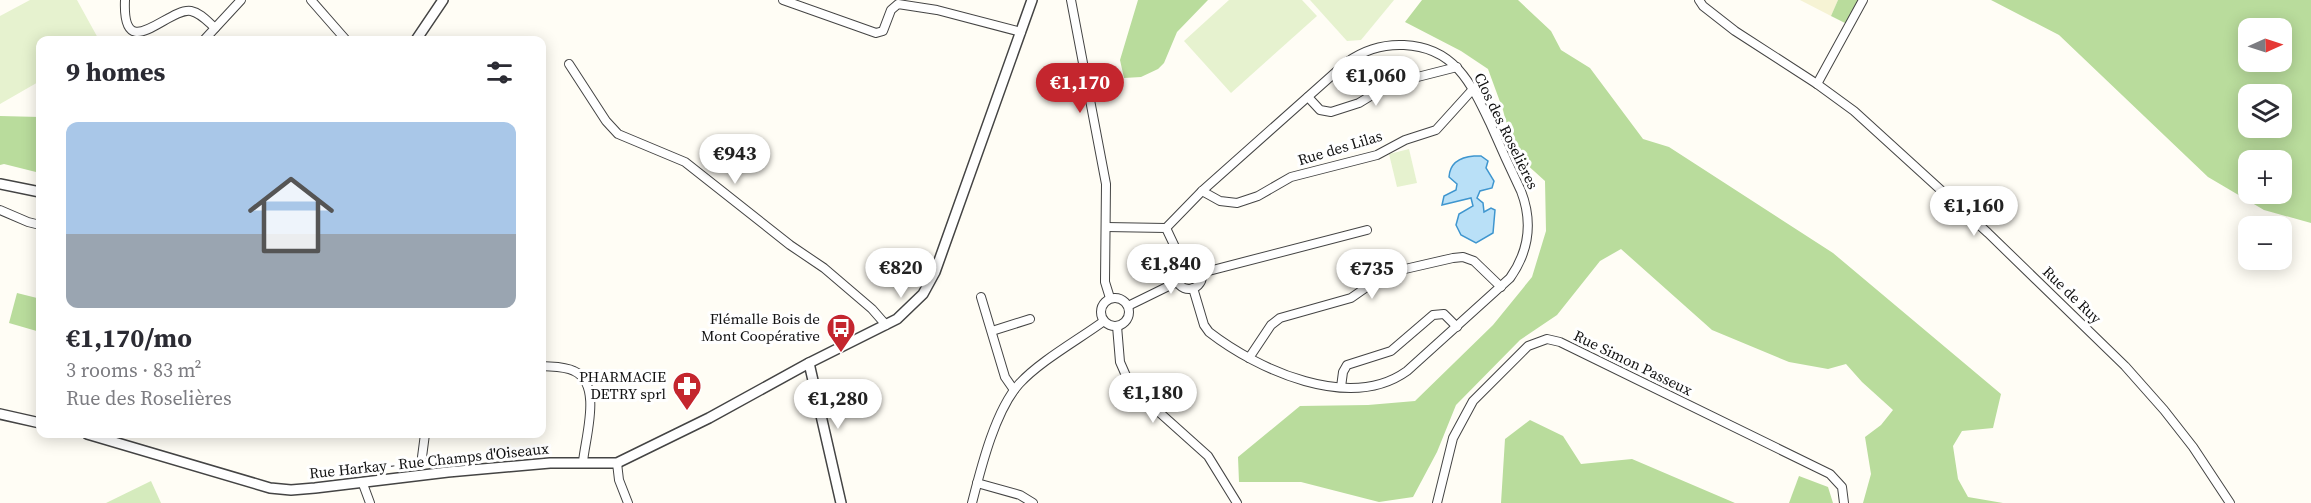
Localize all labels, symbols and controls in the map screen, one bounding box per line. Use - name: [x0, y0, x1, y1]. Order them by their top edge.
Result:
- north arrow: [2238, 18, 2292, 72]
- map controls: [2238, 18, 2292, 270]
- text: 9 homes: [66, 54, 165, 90]
- icon: filters: [483, 56, 516, 89]
- pin: €1,060: [1327, 56, 1425, 107]
- text: €1,060: [1346, 61, 1406, 89]
- pin: €1,170: [1031, 63, 1129, 114]
- text: €1,170: [1050, 68, 1110, 96]
- street label: Clos des Roselières: [1469, 69, 1544, 193]
- button: layers: [2238, 84, 2292, 138]
- street label: Rue des Lilas: [1295, 125, 1385, 170]
- pin: €943: [699, 134, 771, 185]
- text: €943: [713, 139, 757, 167]
- button: +: [2238, 150, 2292, 204]
- icon: home: [237, 161, 345, 269]
- pin: €1,160: [1925, 186, 2023, 237]
- text: €1,160: [1944, 191, 2004, 219]
- button: −: [2238, 216, 2292, 270]
- pin: €1,840: [1122, 244, 1220, 295]
- pin: €820: [865, 248, 937, 299]
- text: €1,840: [1141, 249, 1201, 277]
- pin: €735: [1336, 249, 1408, 300]
- text: €820: [879, 253, 923, 281]
- text: €735: [1350, 254, 1394, 282]
- street label: Rue de Ruy: [2038, 261, 2107, 328]
- place label: Flémalle Bois de Mont Coopérative: [701, 308, 820, 346]
- bus stop icon: Flémalle Bois de Mont Coopérative: [825, 312, 857, 354]
- text: €1,170/mo: [66, 320, 192, 356]
- street label: Rue Simon Passeux: [1570, 325, 1696, 400]
- text: 3 rooms · 83 m²: [66, 356, 202, 384]
- place label: PHARMACIE DETRY sprl: [579, 366, 667, 404]
- pharmacy icon: PHARMACIE DETRY sprl: [671, 370, 703, 412]
- pin: €1,180: [1104, 373, 1202, 424]
- text: €1,180: [1123, 378, 1183, 406]
- pin: €1,280: [789, 379, 887, 430]
- text: Rue des Roselières: [66, 384, 232, 412]
- text: €1,280: [808, 384, 868, 412]
- street label: Rue Harkay - Rue Champs d'Oiseaux: [308, 437, 550, 484]

